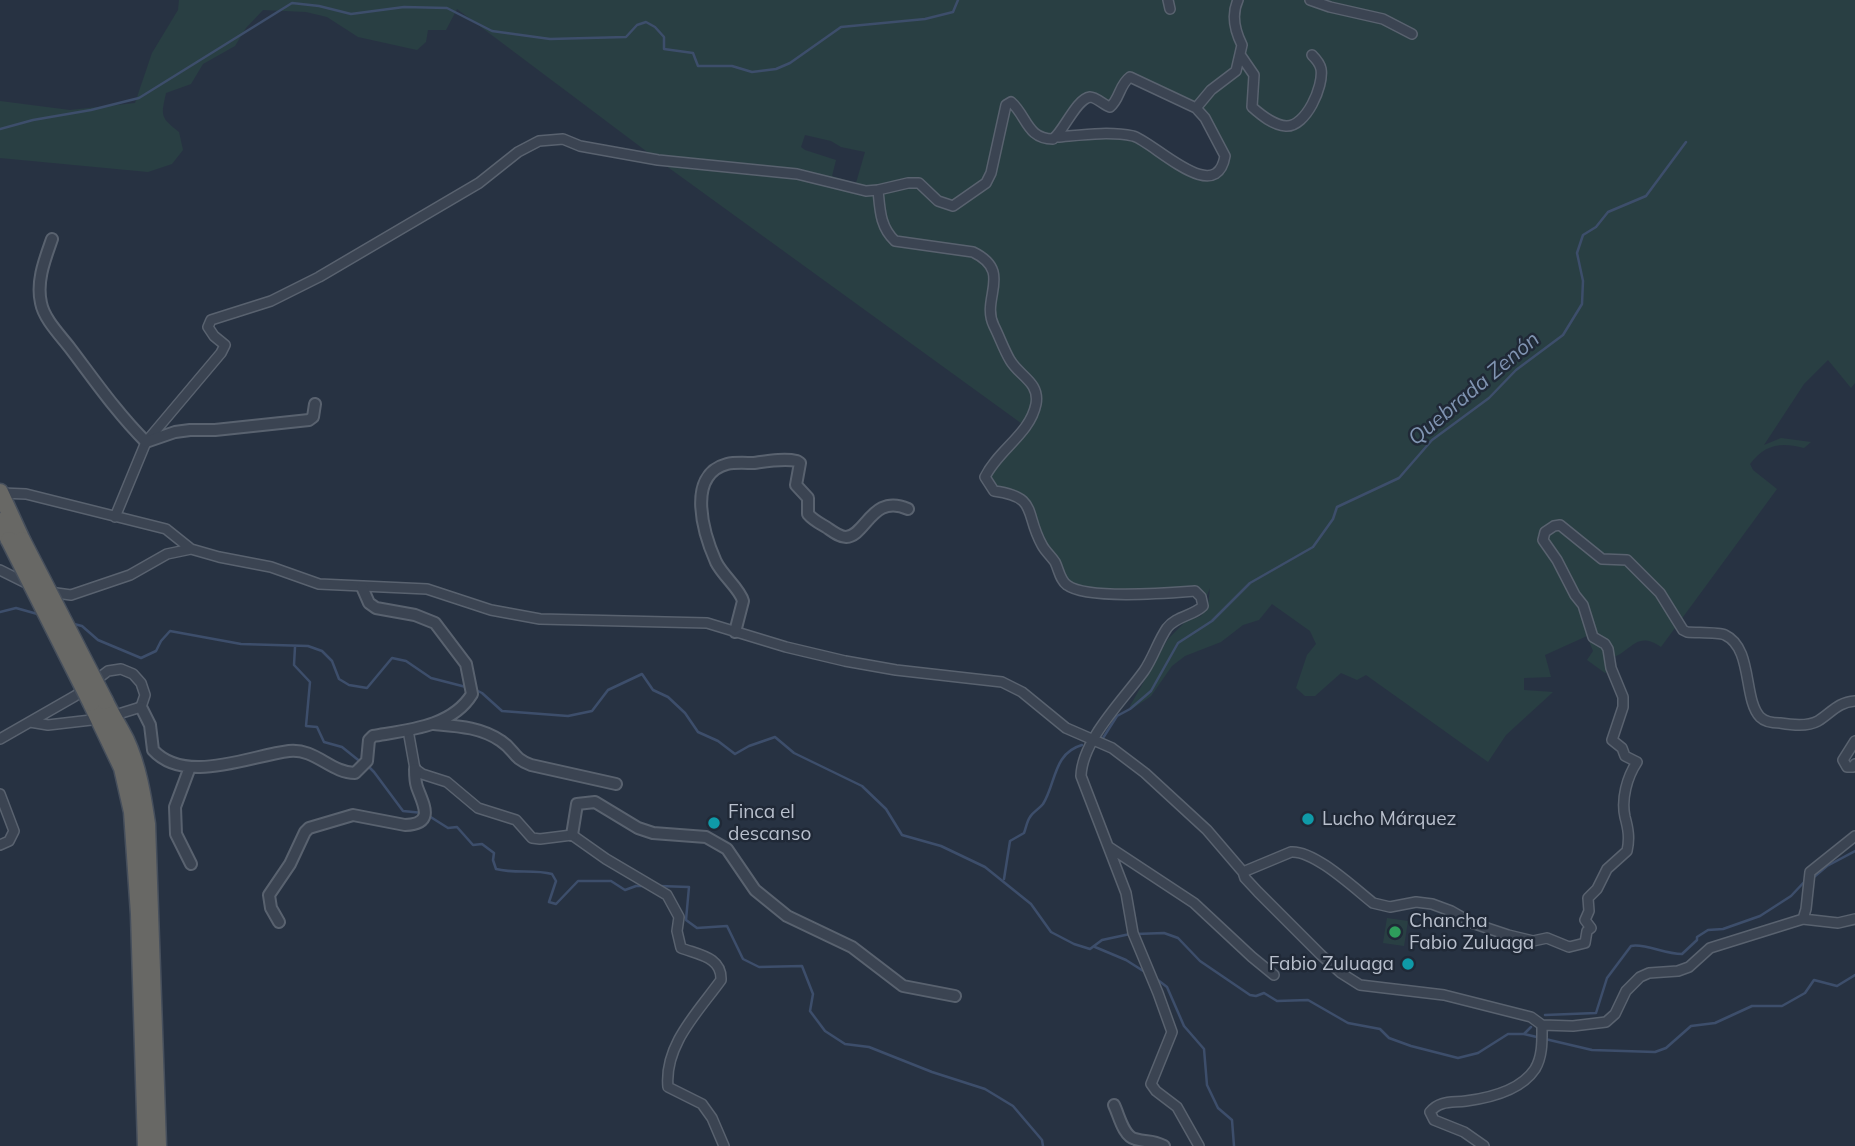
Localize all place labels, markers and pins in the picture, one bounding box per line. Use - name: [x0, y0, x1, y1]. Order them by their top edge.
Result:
- place label: Finca el descanso: [728, 801, 811, 845]
- place label: Lucho Márquez: [1322, 808, 1456, 830]
- marker: Lucho Márquez: [1300, 811, 1316, 827]
- marker: Finca el descanso: [706, 815, 722, 831]
- place label: Chancha Fabio Zuluaga: [1409, 910, 1534, 954]
- marker: Chancha Fabio Zuluaga: [1387, 924, 1403, 940]
- place label: Fabio Zuluaga: [1269, 953, 1394, 975]
- marker: Fabio Zuluaga: [1400, 956, 1416, 972]

